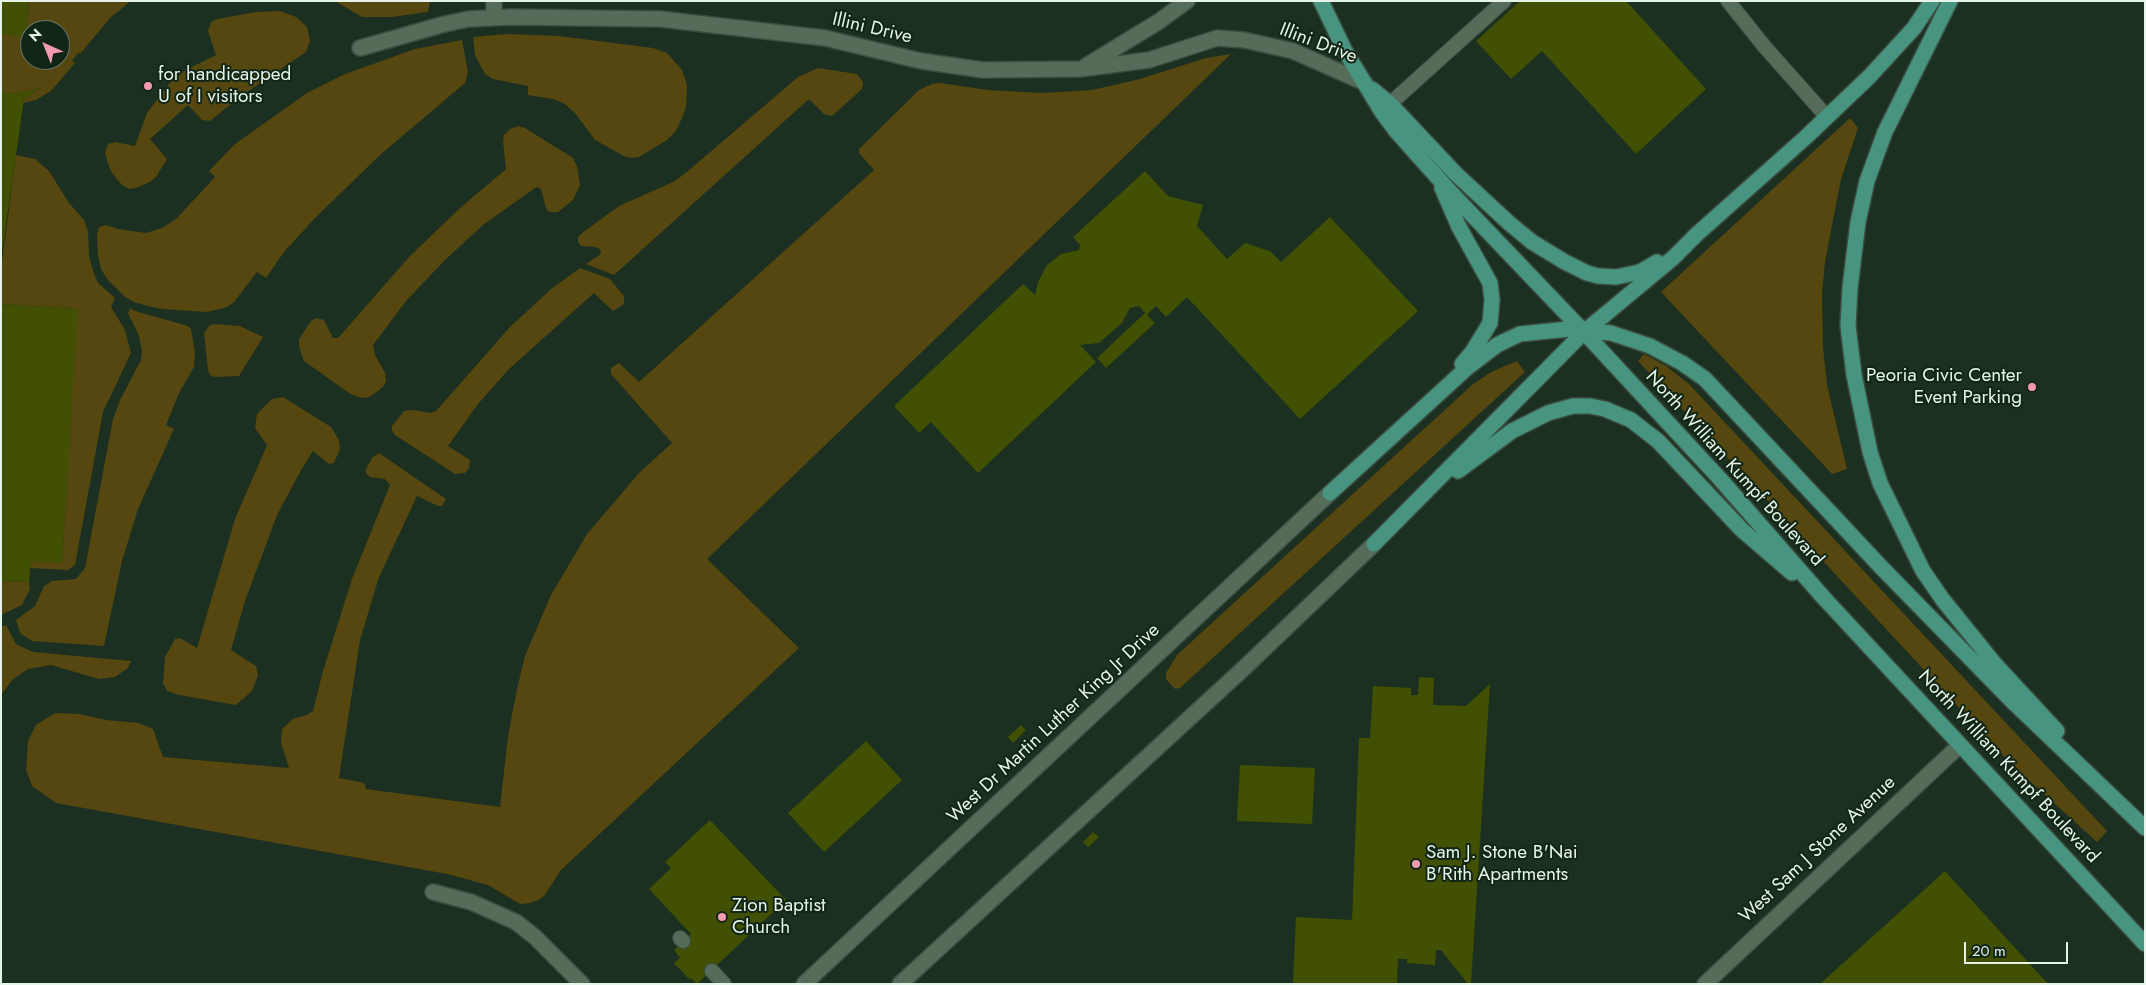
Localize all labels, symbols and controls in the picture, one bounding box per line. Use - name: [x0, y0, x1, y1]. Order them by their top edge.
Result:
- street label: Illini Drive: [830, 9, 914, 49]
- street label: Illini Drive: [1276, 19, 1360, 69]
- north arrow: [20, 20, 70, 70]
- text: N: [24, 24, 46, 46]
- place label: for handicapped U of I visitors: [158, 64, 291, 108]
- marker: for handicapped U of I visitors: [142, 80, 154, 92]
- place label: Peoria Civic Center Event Parking: [1866, 365, 2022, 409]
- street label: North William Kumpf Boulevard: [1640, 366, 1828, 572]
- marker: Peoria Civic Center Event Parking: [2026, 381, 2038, 393]
- street label: West Dr Martin Luther King Jr Drive: [943, 619, 1165, 829]
- street label: North William Kumpf Boulevard: [1913, 666, 2103, 868]
- street label: West Sam J Stone Avenue: [1735, 772, 1901, 928]
- place label: Sam J. Stone B'Nai B'Rith Apartments: [1426, 842, 1578, 886]
- marker: Sam J. Stone B'Nai B'Rith Apartments: [1410, 858, 1422, 870]
- place label: Zion Baptist Church: [732, 895, 826, 939]
- marker: Zion Baptist Church: [716, 911, 728, 923]
- scale bar: [1966, 932, 2070, 964]
- text: 20 m: [1972, 940, 2006, 962]

